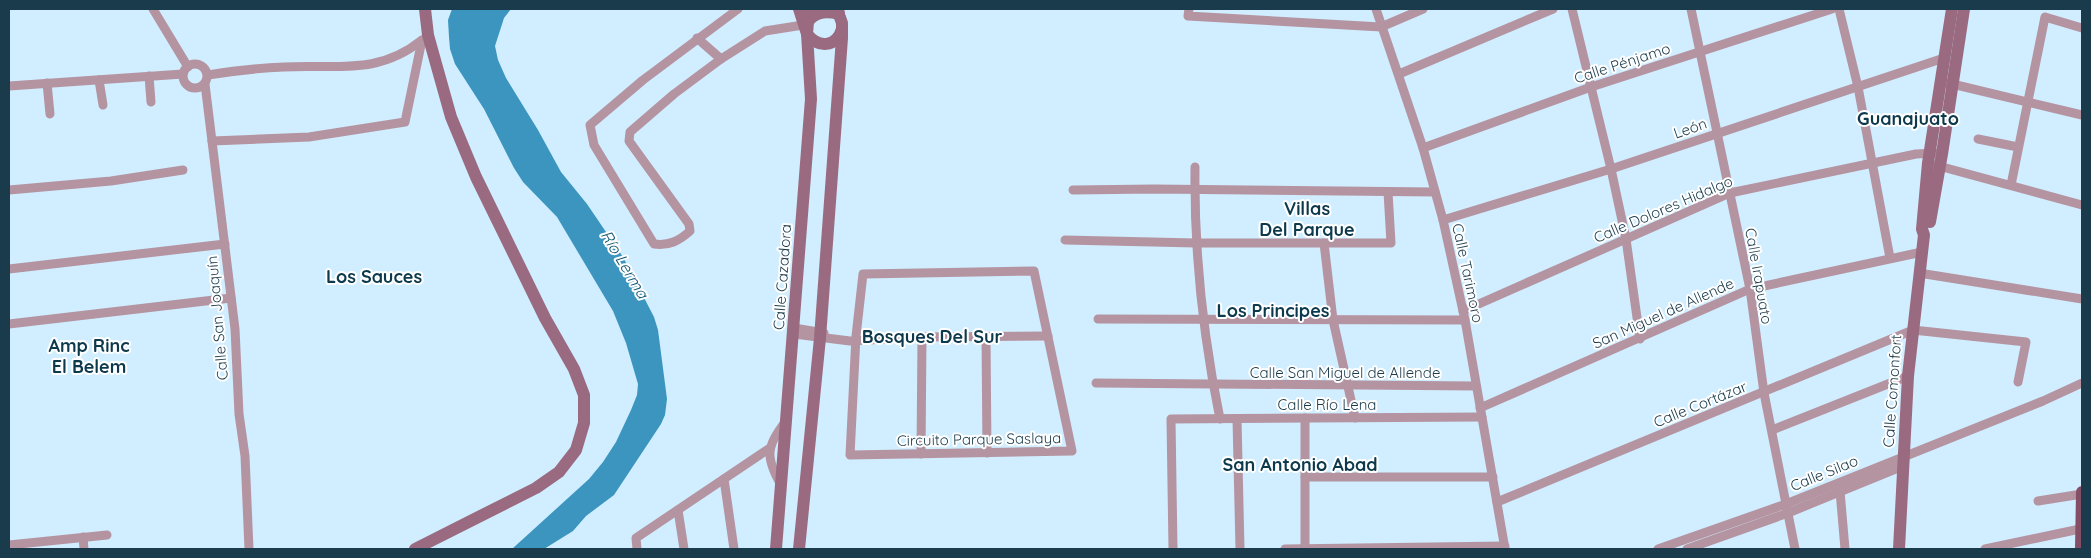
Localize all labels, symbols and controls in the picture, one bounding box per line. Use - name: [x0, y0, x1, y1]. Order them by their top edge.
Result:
- street label: Calle Pénjamo: [1571, 39, 1673, 87]
- district label: Guanajuato: [1857, 107, 1959, 130]
- street label: León: [1671, 113, 1709, 143]
- street label: Calle Dolores Hidalgo: [1591, 171, 1735, 247]
- district label: Villas Del Parque: [1259, 197, 1355, 241]
- street label: Calle Tarimoro: [1448, 222, 1488, 324]
- street label: Calle Cazadora: [769, 223, 795, 331]
- water label: Río Lerma: [597, 226, 654, 303]
- street label: Calle Irapuato: [1741, 226, 1777, 326]
- street label: Calle San Joaquín: [202, 255, 232, 381]
- district label: Los Sauces: [326, 265, 422, 288]
- street label: San Miguel de Allende: [1589, 273, 1737, 353]
- district label: Los Principes: [1217, 299, 1330, 322]
- district label: Bosques Del Sur: [862, 325, 1002, 348]
- district label: Amp Rinc El Belem: [48, 334, 130, 378]
- street label: Calle Comonfort: [1879, 334, 1905, 448]
- street label: Calle San Miguel de Allende: [1250, 363, 1440, 382]
- street label: Calle Cortázar: [1651, 377, 1750, 431]
- street label: Calle Río Lena: [1278, 395, 1376, 414]
- street label: Circuito Parque Saslaya: [897, 428, 1061, 450]
- street label: Calle Silao: [1787, 451, 1861, 495]
- district label: San Antonio Abad: [1222, 453, 1378, 476]

